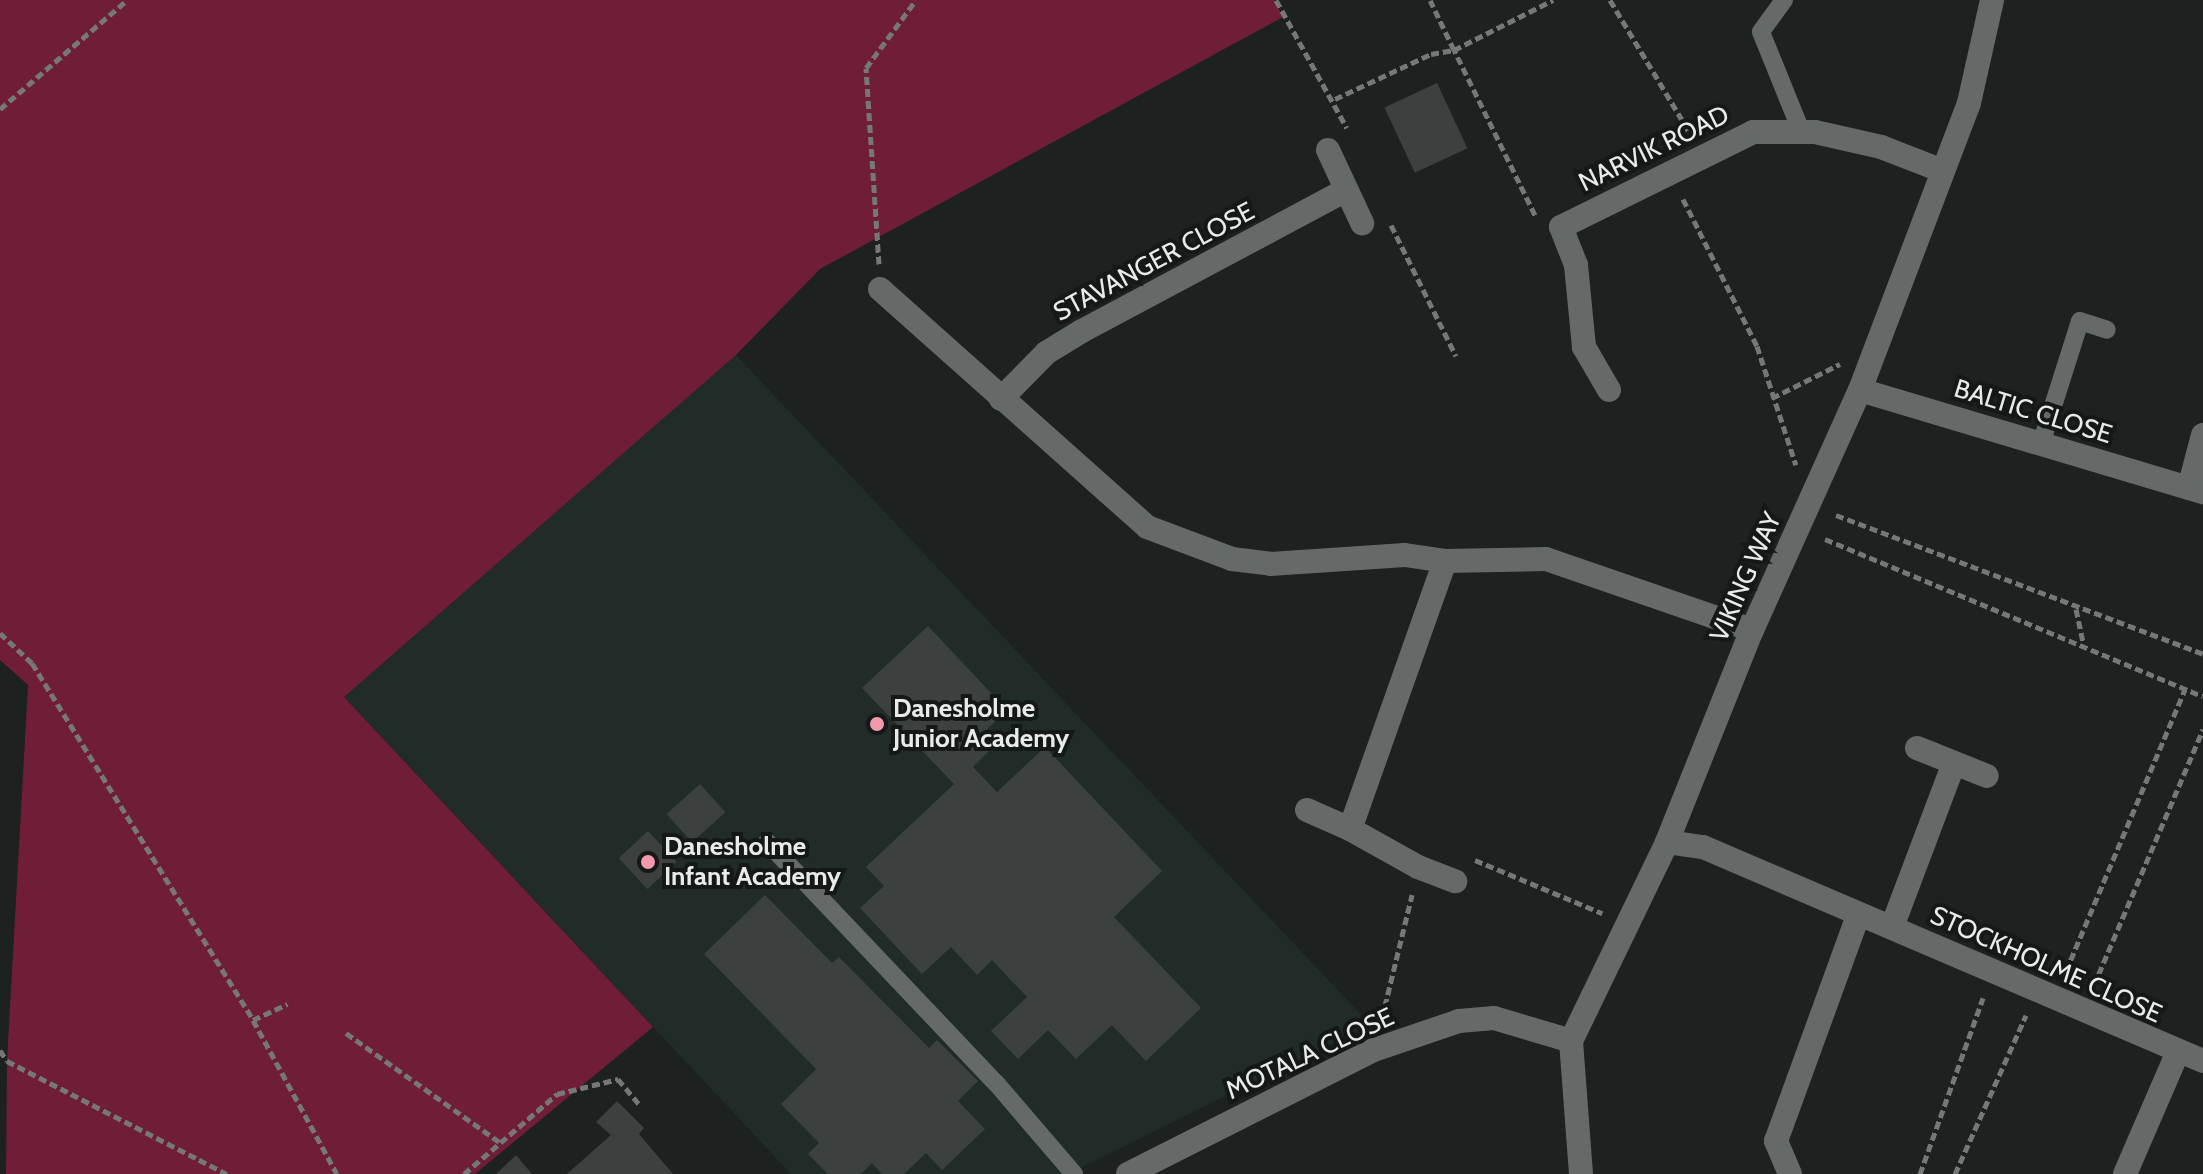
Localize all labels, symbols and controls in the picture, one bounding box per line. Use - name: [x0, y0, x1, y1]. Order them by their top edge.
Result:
- street label: NARVIK ROAD: [1574, 99, 1734, 199]
- street label: STAVANGER CLOSE: [1048, 196, 1260, 328]
- street label: BALTIC CLOSE: [1950, 373, 2116, 451]
- street label: VIKING WAY: [1704, 508, 1788, 646]
- place label: Danesholme Junior Academy: [893, 693, 1069, 754]
- marker: Danesholme Junior Academy: [868, 715, 886, 733]
- place label: Danesholme Infant Academy: [664, 831, 841, 892]
- marker: Danesholme Infant Academy: [639, 853, 657, 871]
- street label: STOCKHOLME CLOSE: [1926, 900, 2166, 1030]
- street label: MOTALA CLOSE: [1221, 1001, 1399, 1107]

